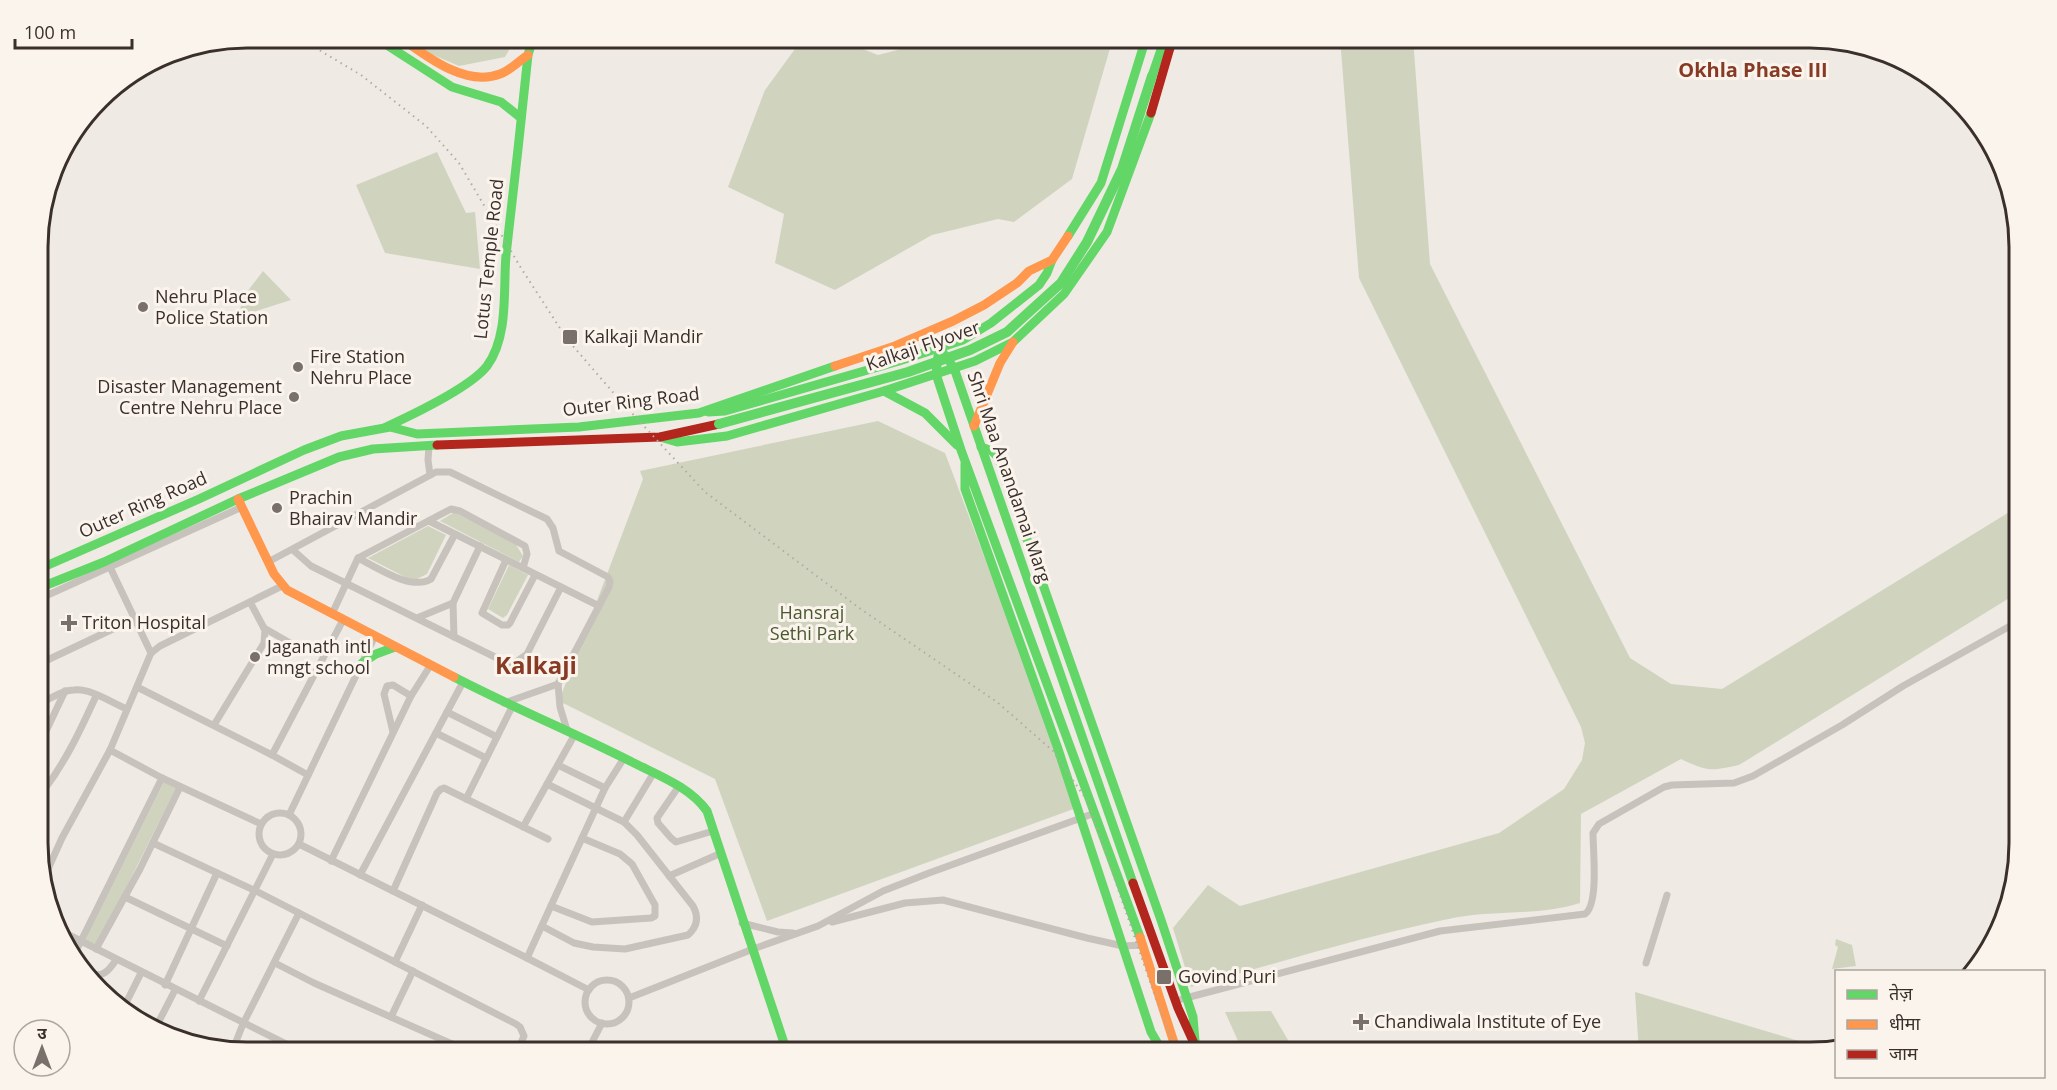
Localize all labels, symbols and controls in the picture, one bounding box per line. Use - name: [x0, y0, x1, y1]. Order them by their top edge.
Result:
- scale bar: [15, 12, 132, 50]
- text: 100 m: [24, 20, 76, 44]
- district label: Okhla Phase III: [1678, 56, 1828, 83]
- street label: Lotus Temple Road: [468, 178, 508, 340]
- place label: Nehru Place Police Station: [155, 284, 268, 329]
- marker: Nehru Place Police Station: [136, 300, 150, 314]
- street label: Kalkaji Flyover: [863, 314, 983, 376]
- place label: Kalkaji Mandir: [584, 324, 704, 348]
- marker: Kalkaji Mandir: [561, 328, 579, 346]
- place label: Fire Station Nehru Place: [310, 344, 412, 389]
- marker: Fire Station Nehru Place: [291, 360, 305, 374]
- street label: Shri Maa Anandamai Marg: [962, 368, 1058, 586]
- place label: Disaster Management Centre Nehru Place: [97, 374, 282, 419]
- street label: Outer Ring Road: [561, 381, 701, 421]
- marker: Disaster Management Centre Nehru Place: [287, 390, 301, 404]
- street label: Outer Ring Road: [75, 465, 210, 543]
- place label: Prachin Bhairav Mandir: [289, 485, 418, 530]
- marker: Prachin Bhairav Mandir: [270, 501, 284, 515]
- park label: Hansraj Sethi Park: [770, 600, 855, 645]
- place label: Triton Hospital: [82, 610, 206, 634]
- marker: Triton Hospital: [60, 614, 78, 632]
- place label: Jaganath intl mngt school: [265, 634, 371, 679]
- district label: Kalkaji: [495, 648, 577, 681]
- marker: Jaganath intl mngt school: [248, 650, 262, 664]
- place label: Govind Puri: [1178, 964, 1276, 988]
- marker: Govind Puri: [1155, 968, 1173, 986]
- legend: [1835, 970, 2045, 1078]
- text: तेज़: [1889, 981, 1913, 1005]
- place label: Chandiwala Institute of Eye: [1374, 1009, 1601, 1033]
- text: धीमा: [1889, 1011, 1920, 1035]
- marker: Chandiwala Institute of Eye: [1352, 1013, 1370, 1031]
- north arrow: [12, 1018, 72, 1078]
- text: उ: [37, 1022, 47, 1044]
- text: जाम: [1889, 1041, 1919, 1065]

